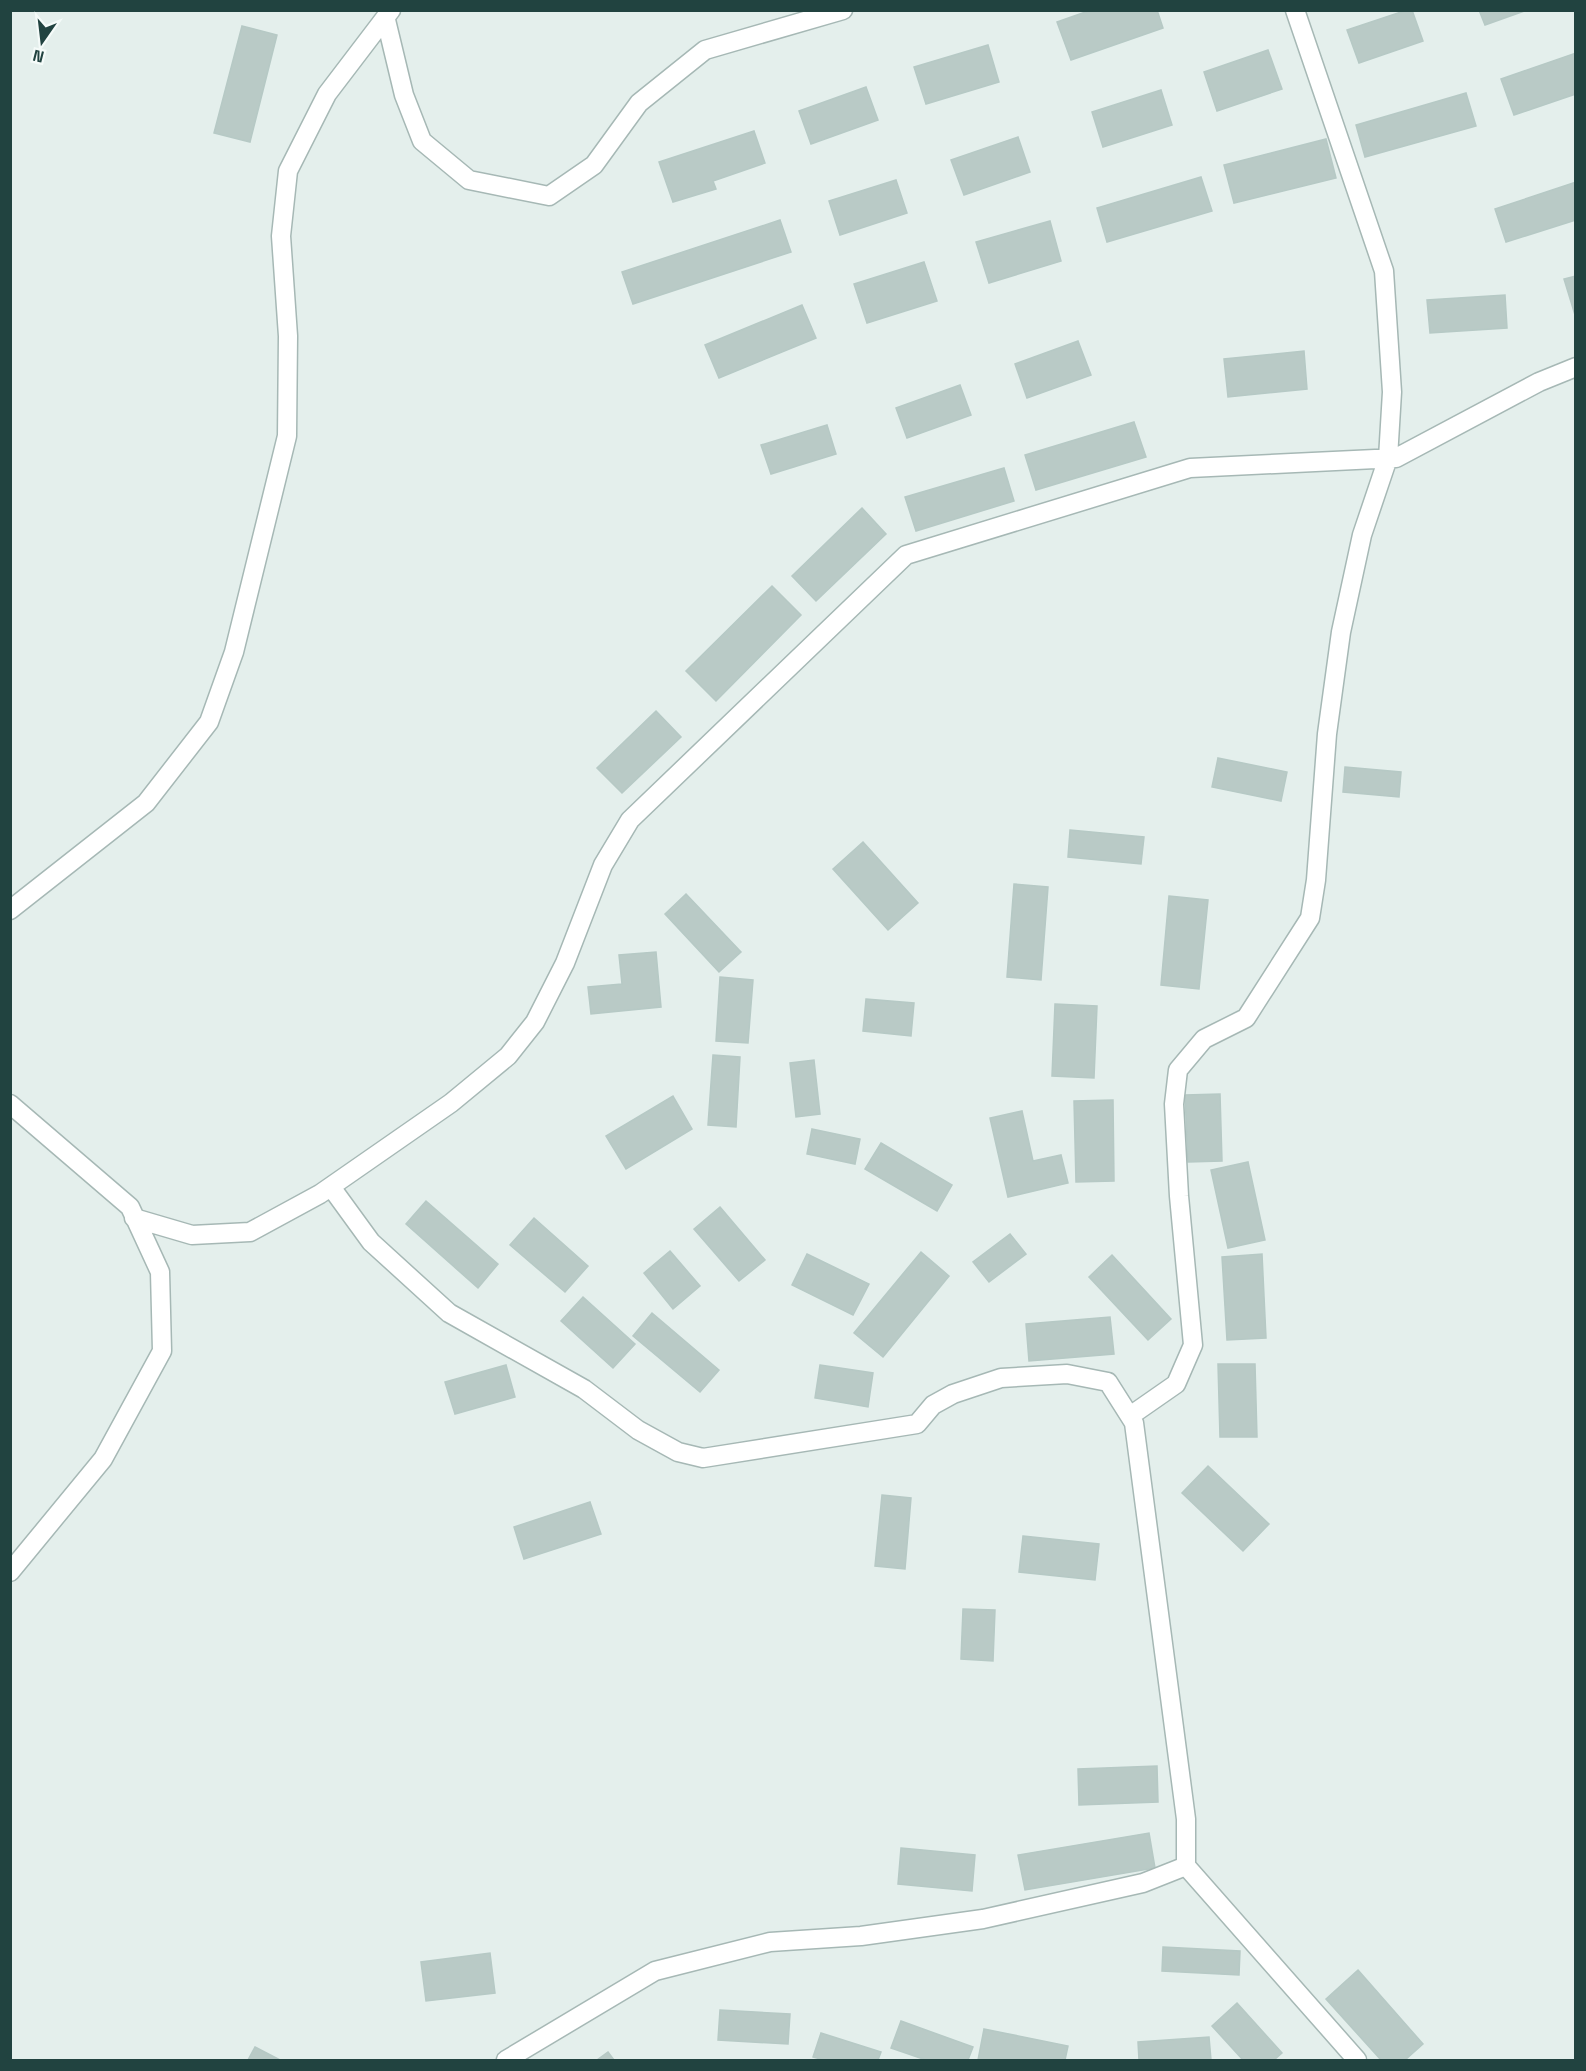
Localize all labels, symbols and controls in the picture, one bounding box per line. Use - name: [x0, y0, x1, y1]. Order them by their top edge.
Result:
- north arrow: [12, 12, 72, 72]
- text: N: [31, 45, 46, 68]

